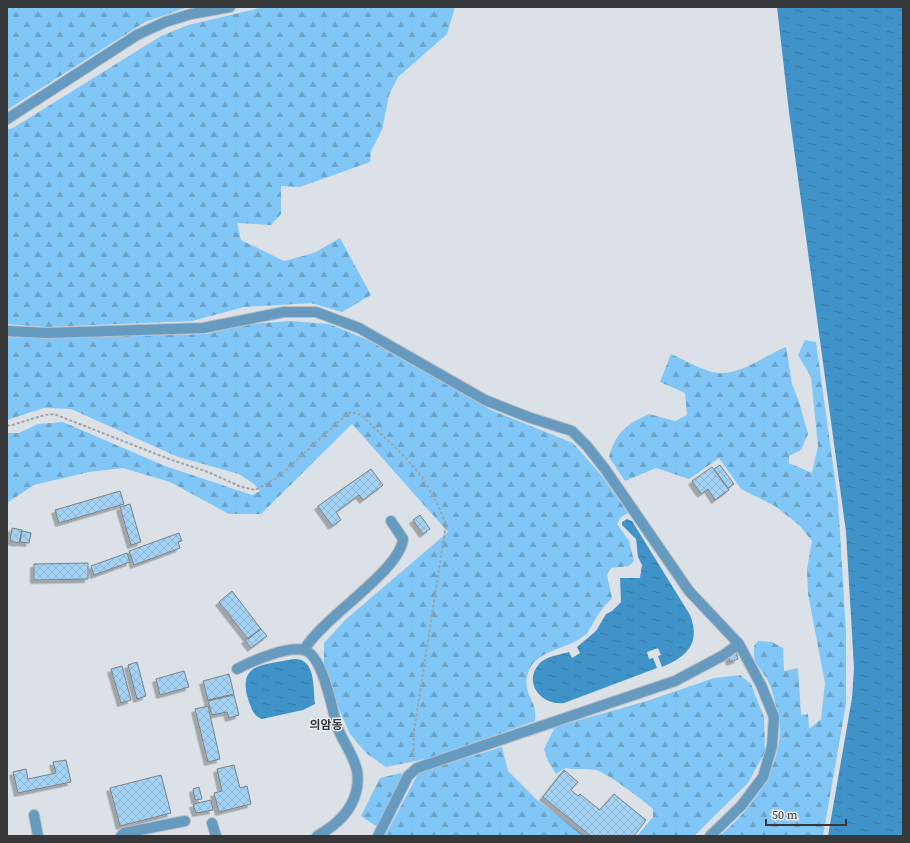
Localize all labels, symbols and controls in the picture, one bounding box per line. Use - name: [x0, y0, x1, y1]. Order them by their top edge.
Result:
- district label: 의암동: [309, 717, 343, 733]
- scale bar: [766, 801, 846, 827]
- text: 50 m: [772, 807, 798, 823]

